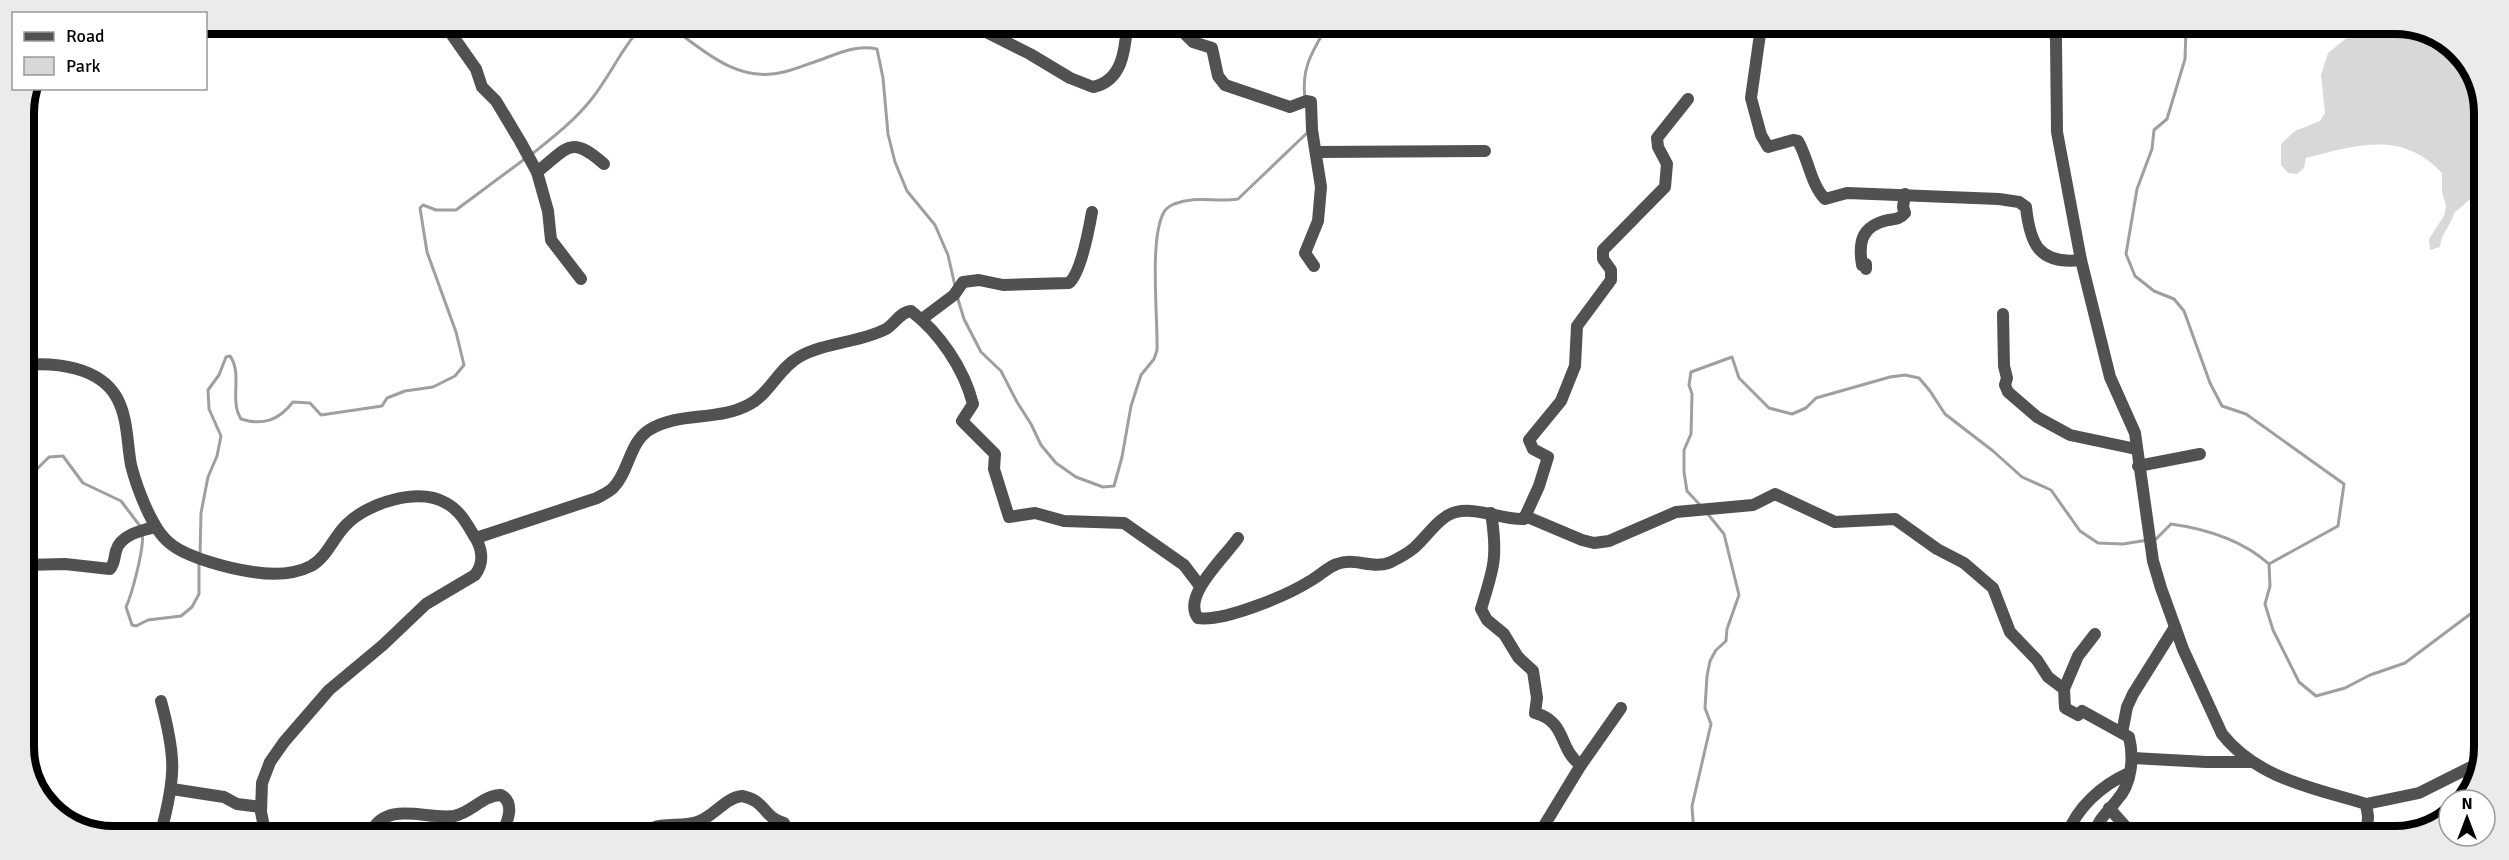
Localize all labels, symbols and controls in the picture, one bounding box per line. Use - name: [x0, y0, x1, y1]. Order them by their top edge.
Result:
- legend: [12, 12, 207, 90]
- text: Road: [66, 25, 105, 47]
- text: Park: [66, 55, 101, 77]
- north arrow: [2437, 788, 2497, 848]
- text: N: [2461, 794, 2473, 814]

